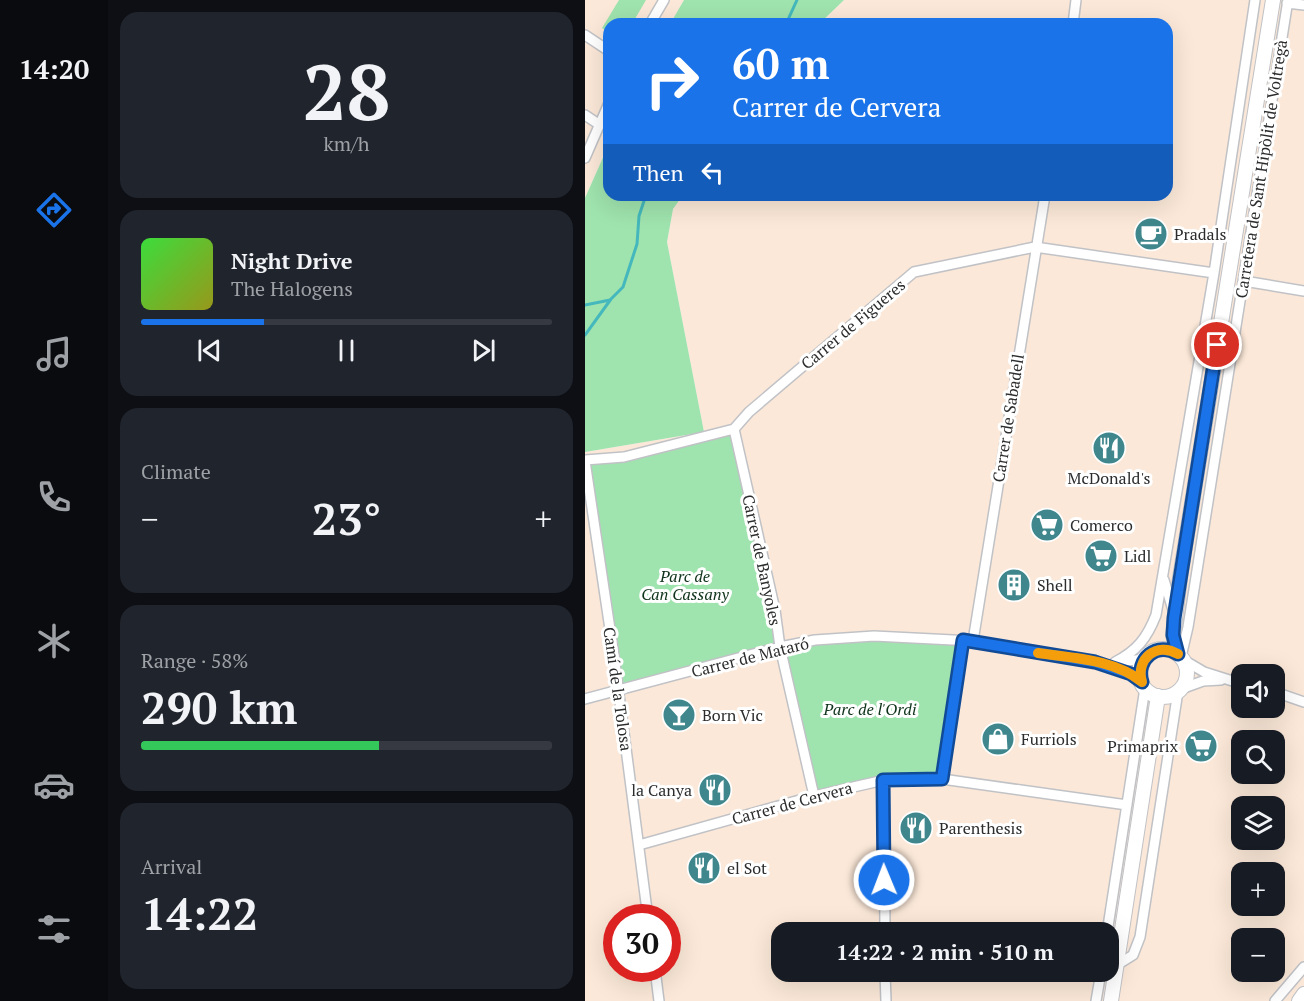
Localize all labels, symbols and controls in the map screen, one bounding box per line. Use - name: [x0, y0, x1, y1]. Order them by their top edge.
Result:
- text: 60 m: [732, 35, 830, 91]
- street label: Carretera de Sant Hipòlit de Voltregà: [1230, 38, 1292, 300]
- text: 28: [302, 39, 391, 142]
- icon: right: [633, 42, 711, 120]
- text: 14:20: [19, 51, 89, 87]
- text: Carrer de Cervera: [732, 89, 941, 125]
- text: km/h: [323, 130, 370, 157]
- icon: left: [696, 156, 729, 189]
- text: Then: [633, 158, 684, 187]
- icon: directions: [33, 189, 75, 231]
- cafe icon: Pradals: [1133, 216, 1169, 252]
- place label: Pradals: [1174, 223, 1227, 245]
- text: Night Drive: [231, 246, 353, 275]
- street label: Carrer de Figueres: [796, 274, 910, 374]
- text: The Halogens: [231, 275, 353, 302]
- pin: [1191, 319, 1242, 370]
- icon: arrive: [1200, 328, 1233, 361]
- icon: music: [33, 333, 75, 375]
- icon: previous: [193, 334, 226, 367]
- icon: pause: [330, 334, 363, 367]
- icon: next: [467, 334, 500, 367]
- street label: Carrer de Sabadell: [987, 352, 1029, 484]
- restaurant icon: McDonald's: [1091, 430, 1127, 466]
- text: Climate: [141, 458, 211, 485]
- place label: McDonald's: [1068, 467, 1150, 489]
- icon: phone: [33, 476, 75, 518]
- text: 23°: [312, 488, 381, 548]
- street label: Carrer de Banyoles: [737, 492, 787, 628]
- text: −: [141, 497, 159, 540]
- text: +: [534, 497, 552, 540]
- supermarket icon: Comerco: [1029, 507, 1065, 543]
- place label: Comerco: [1070, 514, 1133, 536]
- supermarket icon: Lidl: [1083, 538, 1119, 574]
- place label: Lidl: [1124, 545, 1151, 567]
- park label: Parc de Can Cassany: [641, 565, 730, 605]
- building icon: Shell: [996, 567, 1032, 603]
- place label: Shell: [1037, 574, 1073, 596]
- icon: climate: [33, 620, 75, 662]
- street label: Camí de la Tolosa: [598, 626, 638, 752]
- street label: Carrer de Mataró: [689, 632, 811, 682]
- text: Range · 58%: [141, 647, 248, 674]
- map controls: [1231, 664, 1285, 982]
- button: sound: [1231, 664, 1285, 718]
- text: 290 km: [141, 677, 297, 737]
- bar icon: Born Vic: [661, 697, 697, 733]
- park label: Parc de l'Ordi: [823, 698, 917, 720]
- place label: Born Vic: [702, 704, 763, 726]
- shop icon: Furriols: [980, 721, 1016, 757]
- place label: Furriols: [1021, 728, 1077, 750]
- supermarket icon: Primaprix: [1183, 728, 1219, 764]
- button: search: [1231, 730, 1285, 784]
- place label: Primaprix: [1107, 735, 1179, 757]
- icon: car: [33, 764, 75, 806]
- restaurant icon: la Canya: [697, 772, 733, 808]
- street label: Carrer de Cervera: [729, 776, 855, 830]
- place label: la Canya: [631, 779, 692, 801]
- button: layers: [1231, 796, 1285, 850]
- restaurant icon: Parenthesis: [898, 810, 934, 846]
- place label: Parenthesis: [939, 817, 1022, 839]
- position arrow: [852, 848, 916, 912]
- restaurant icon: el Sot: [686, 850, 722, 886]
- text: Arrival: [141, 853, 202, 880]
- place label: el Sot: [727, 857, 767, 879]
- button: +: [1231, 862, 1285, 916]
- text: 14:22: [141, 883, 258, 943]
- speed limit sign: 30: [603, 904, 681, 982]
- icon: filters: [33, 908, 75, 950]
- button: −: [1231, 928, 1285, 982]
- text: 14:22 · 2 min · 510 m: [836, 937, 1054, 966]

